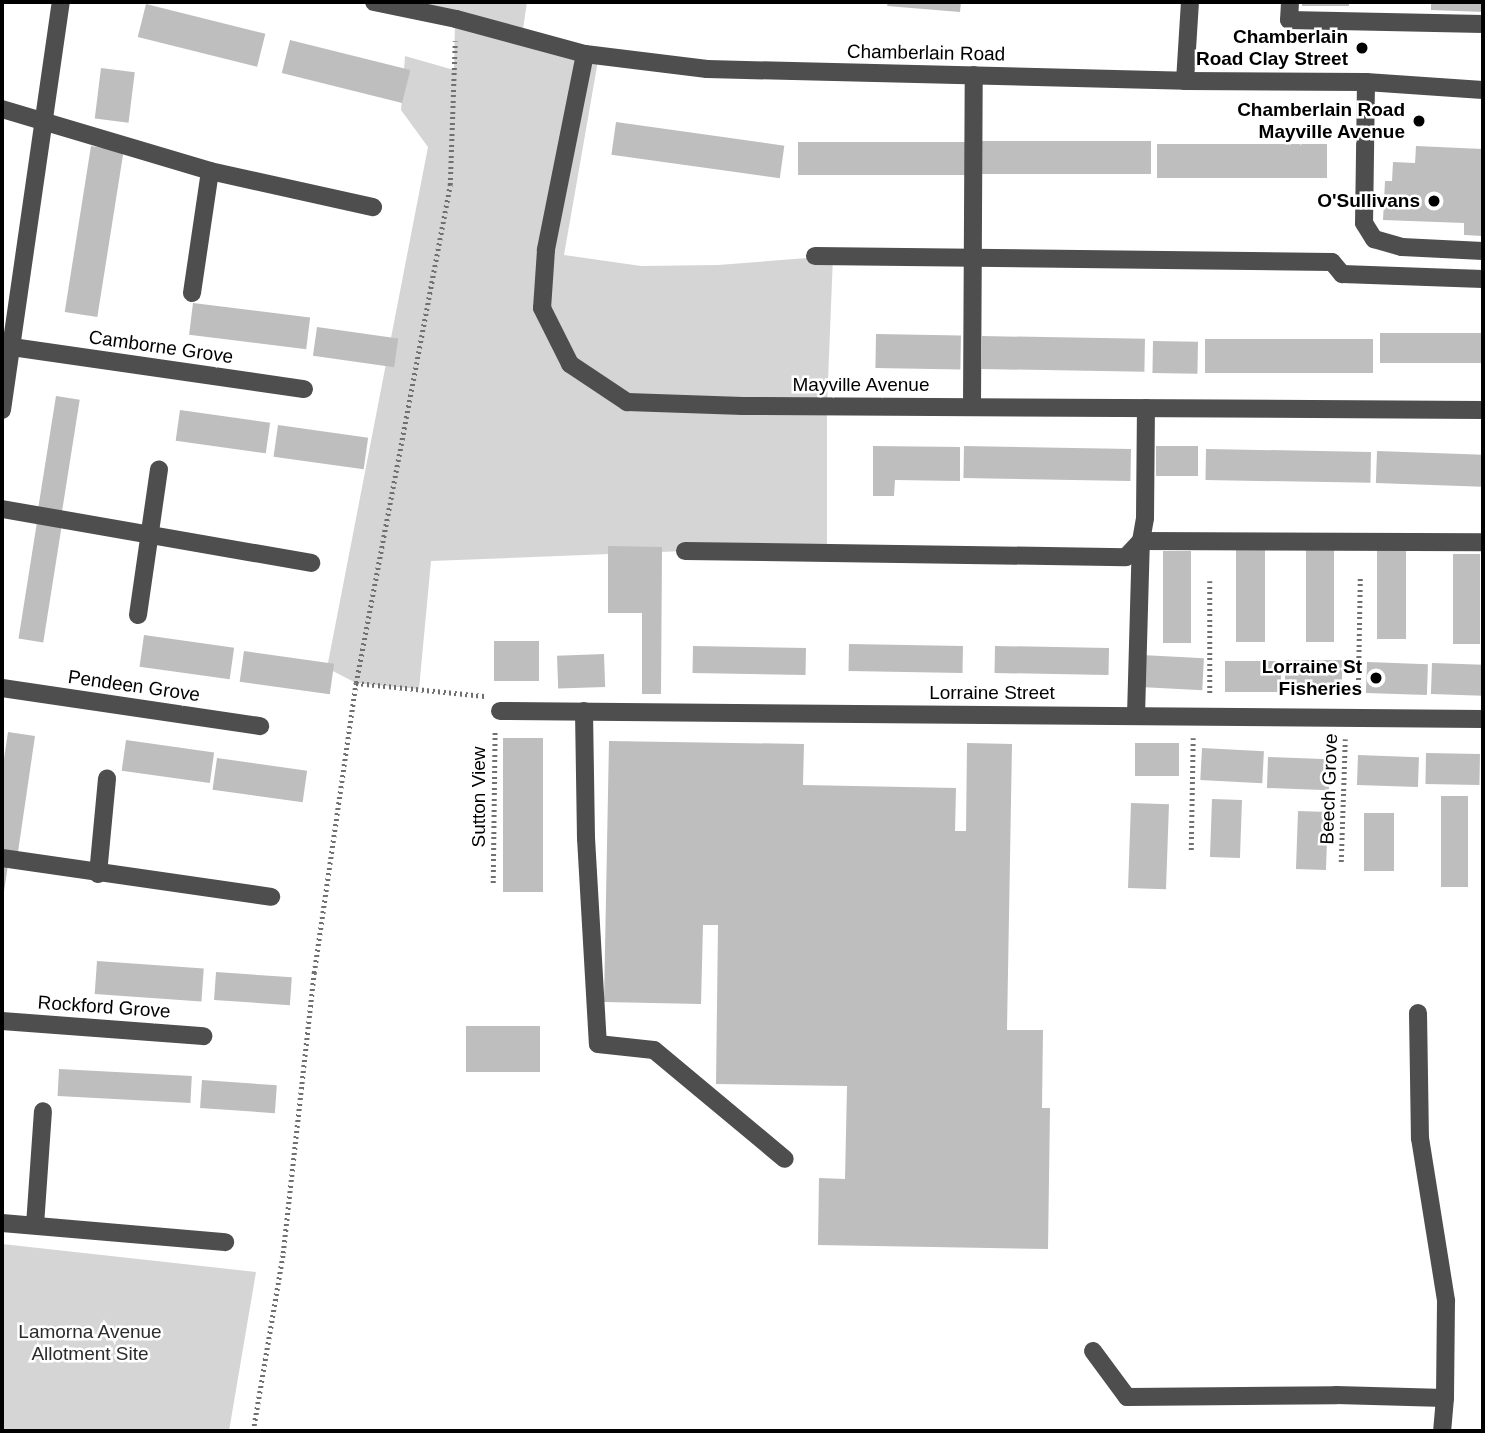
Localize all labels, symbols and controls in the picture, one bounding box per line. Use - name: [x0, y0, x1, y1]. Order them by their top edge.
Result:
- place label: Chamberlain Road Clay Street: [1196, 26, 1348, 70]
- street label: Chamberlain Road: [847, 40, 1005, 66]
- marker: Chamberlain Road Clay Street: [1354, 40, 1370, 56]
- place label: Chamberlain Road Mayville Avenue: [1237, 99, 1405, 143]
- marker: Chamberlain Road Mayville Avenue: [1411, 113, 1427, 129]
- place label: O'Sullivans: [1317, 190, 1420, 212]
- marker: O'Sullivans: [1426, 193, 1442, 209]
- street label: Camborne Grove: [87, 326, 235, 368]
- street label: Mayville Avenue: [792, 374, 930, 396]
- place label: Lorraine St Fisheries: [1262, 656, 1362, 700]
- street label: Pendeen Grove: [67, 665, 201, 707]
- marker: Lorraine St Fisheries: [1368, 670, 1384, 686]
- street label: Lorraine Street: [929, 682, 1055, 704]
- street label: Beech Grove: [1316, 733, 1342, 845]
- street label: Sutton View: [468, 746, 490, 848]
- street label: Rockford Grove: [37, 991, 171, 1023]
- park label: Lamorna Avenue Allotment Site: [18, 1321, 162, 1365]

